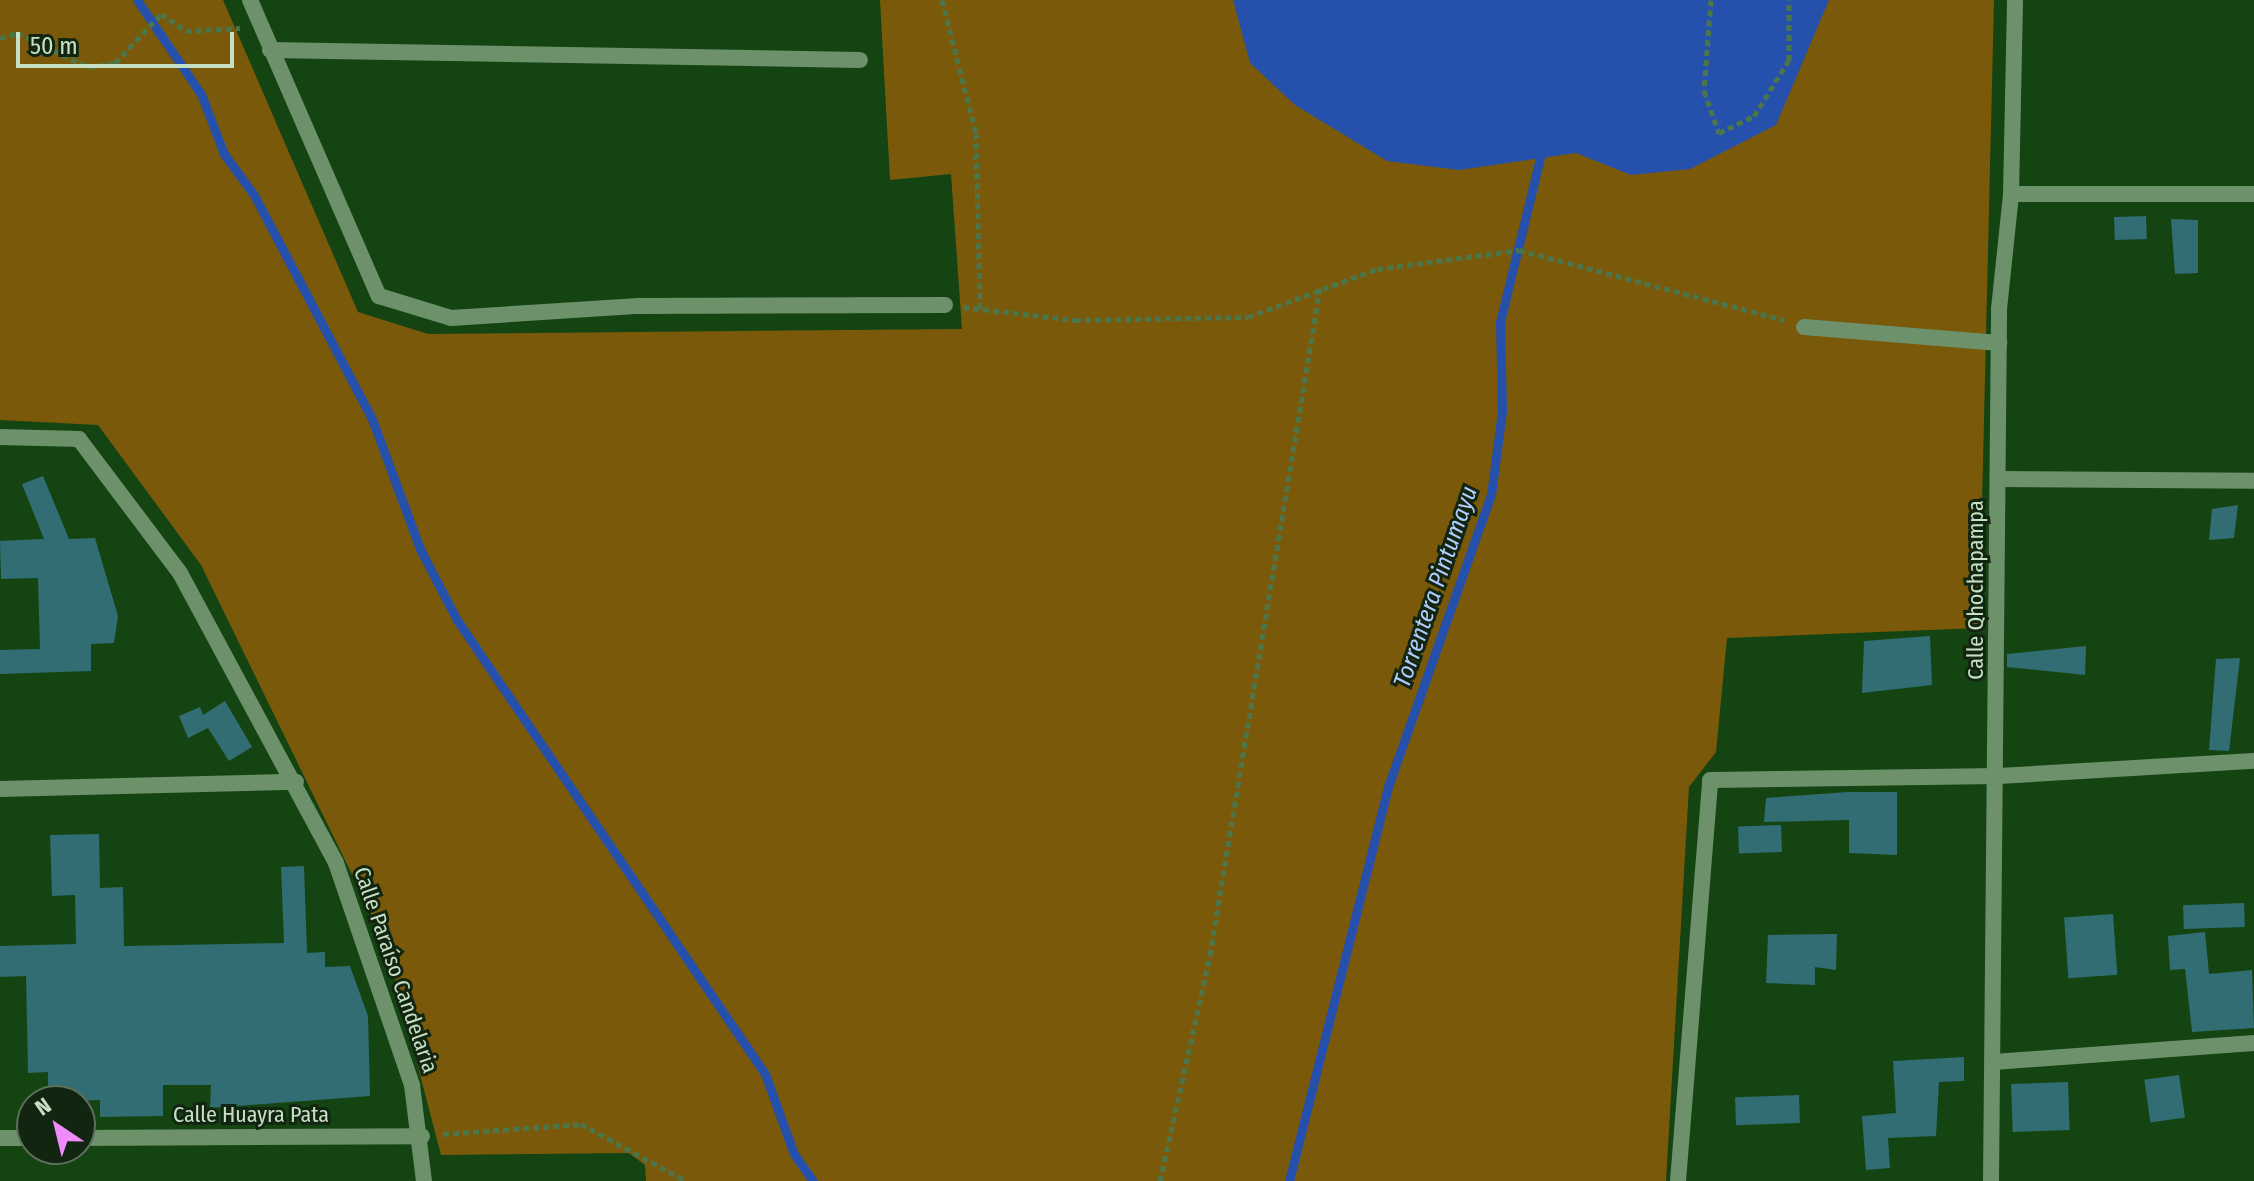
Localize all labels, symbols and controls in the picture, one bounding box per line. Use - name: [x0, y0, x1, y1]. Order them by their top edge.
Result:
- scale bar: [20, 16, 238, 66]
- text: 50 m: [30, 32, 78, 60]
- water label: Torrentera Pintumayu: [1388, 482, 1484, 692]
- street label: Calle Qhochapampa: [1963, 500, 1989, 680]
- street label: Calle Paraíso Candelaria: [348, 864, 444, 1076]
- north arrow: [16, 1085, 96, 1165]
- text: N: [30, 1092, 56, 1121]
- street label: Calle Huayra Pata: [173, 1102, 329, 1128]

